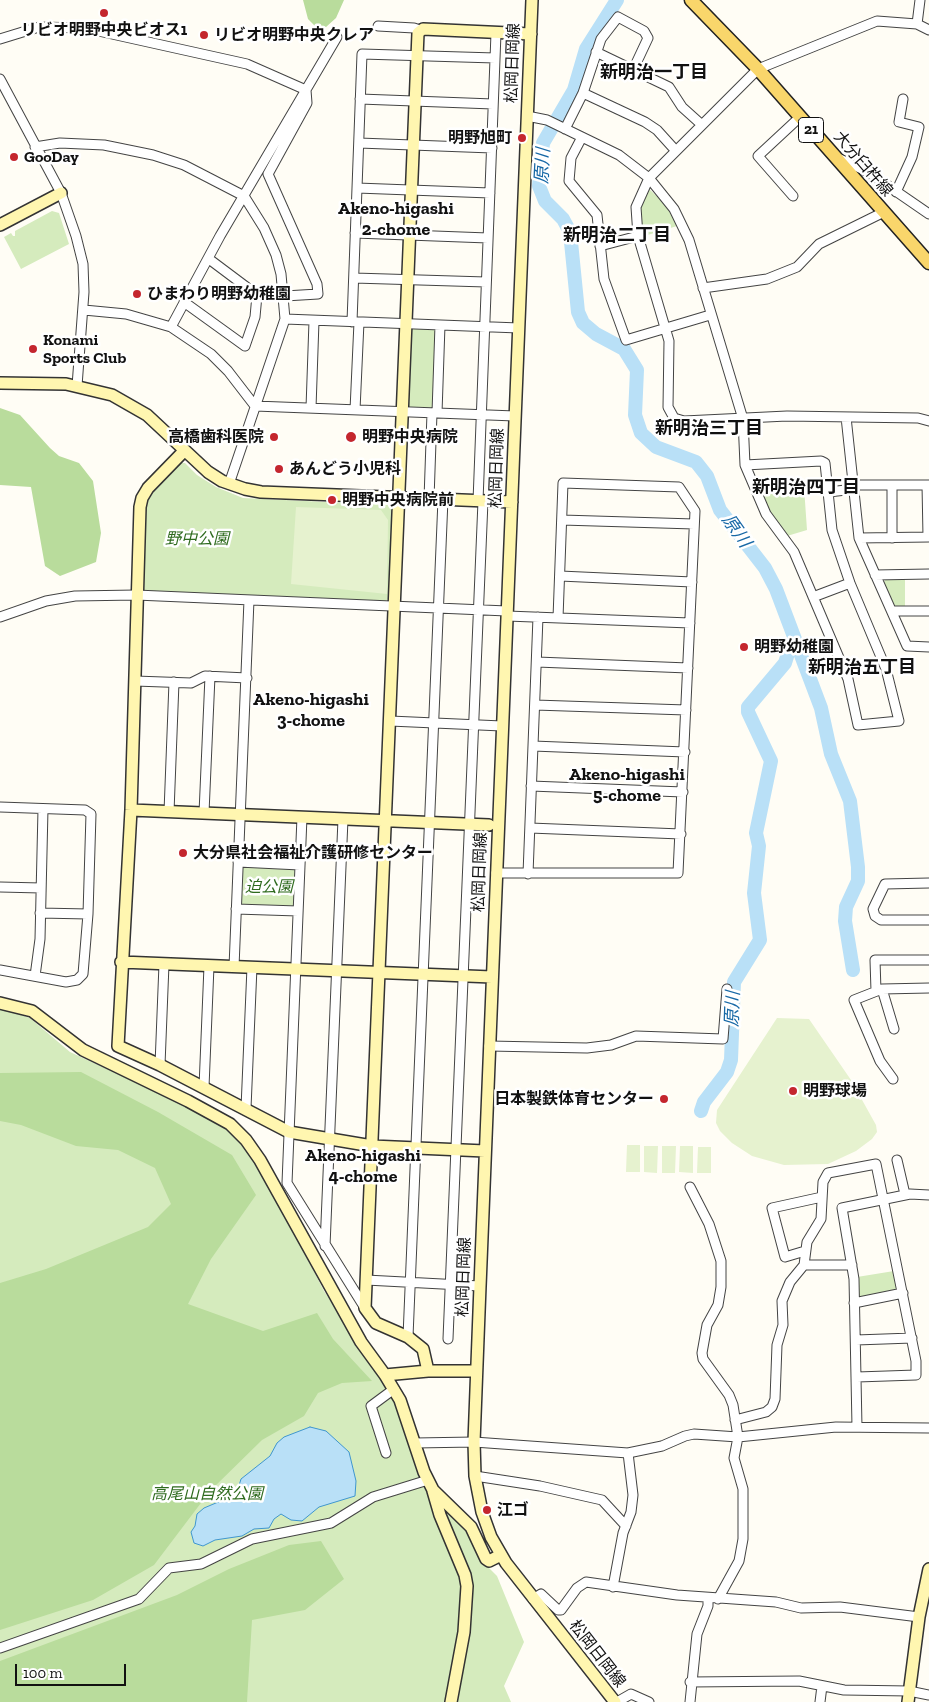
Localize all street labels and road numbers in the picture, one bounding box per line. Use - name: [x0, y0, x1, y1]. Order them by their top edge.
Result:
- street label: 松岡日岡線: [502, 23, 524, 103]
- road number: 21: [798, 118, 824, 142]
- street label: 大分臼杵線: [830, 128, 896, 200]
- street label: 松岡日岡線: [486, 428, 508, 508]
- street label: 松岡日岡線: [469, 832, 491, 912]
- street label: 松岡日岡線: [453, 1237, 475, 1317]
- street label: 松岡日岡線: [565, 1617, 629, 1691]

